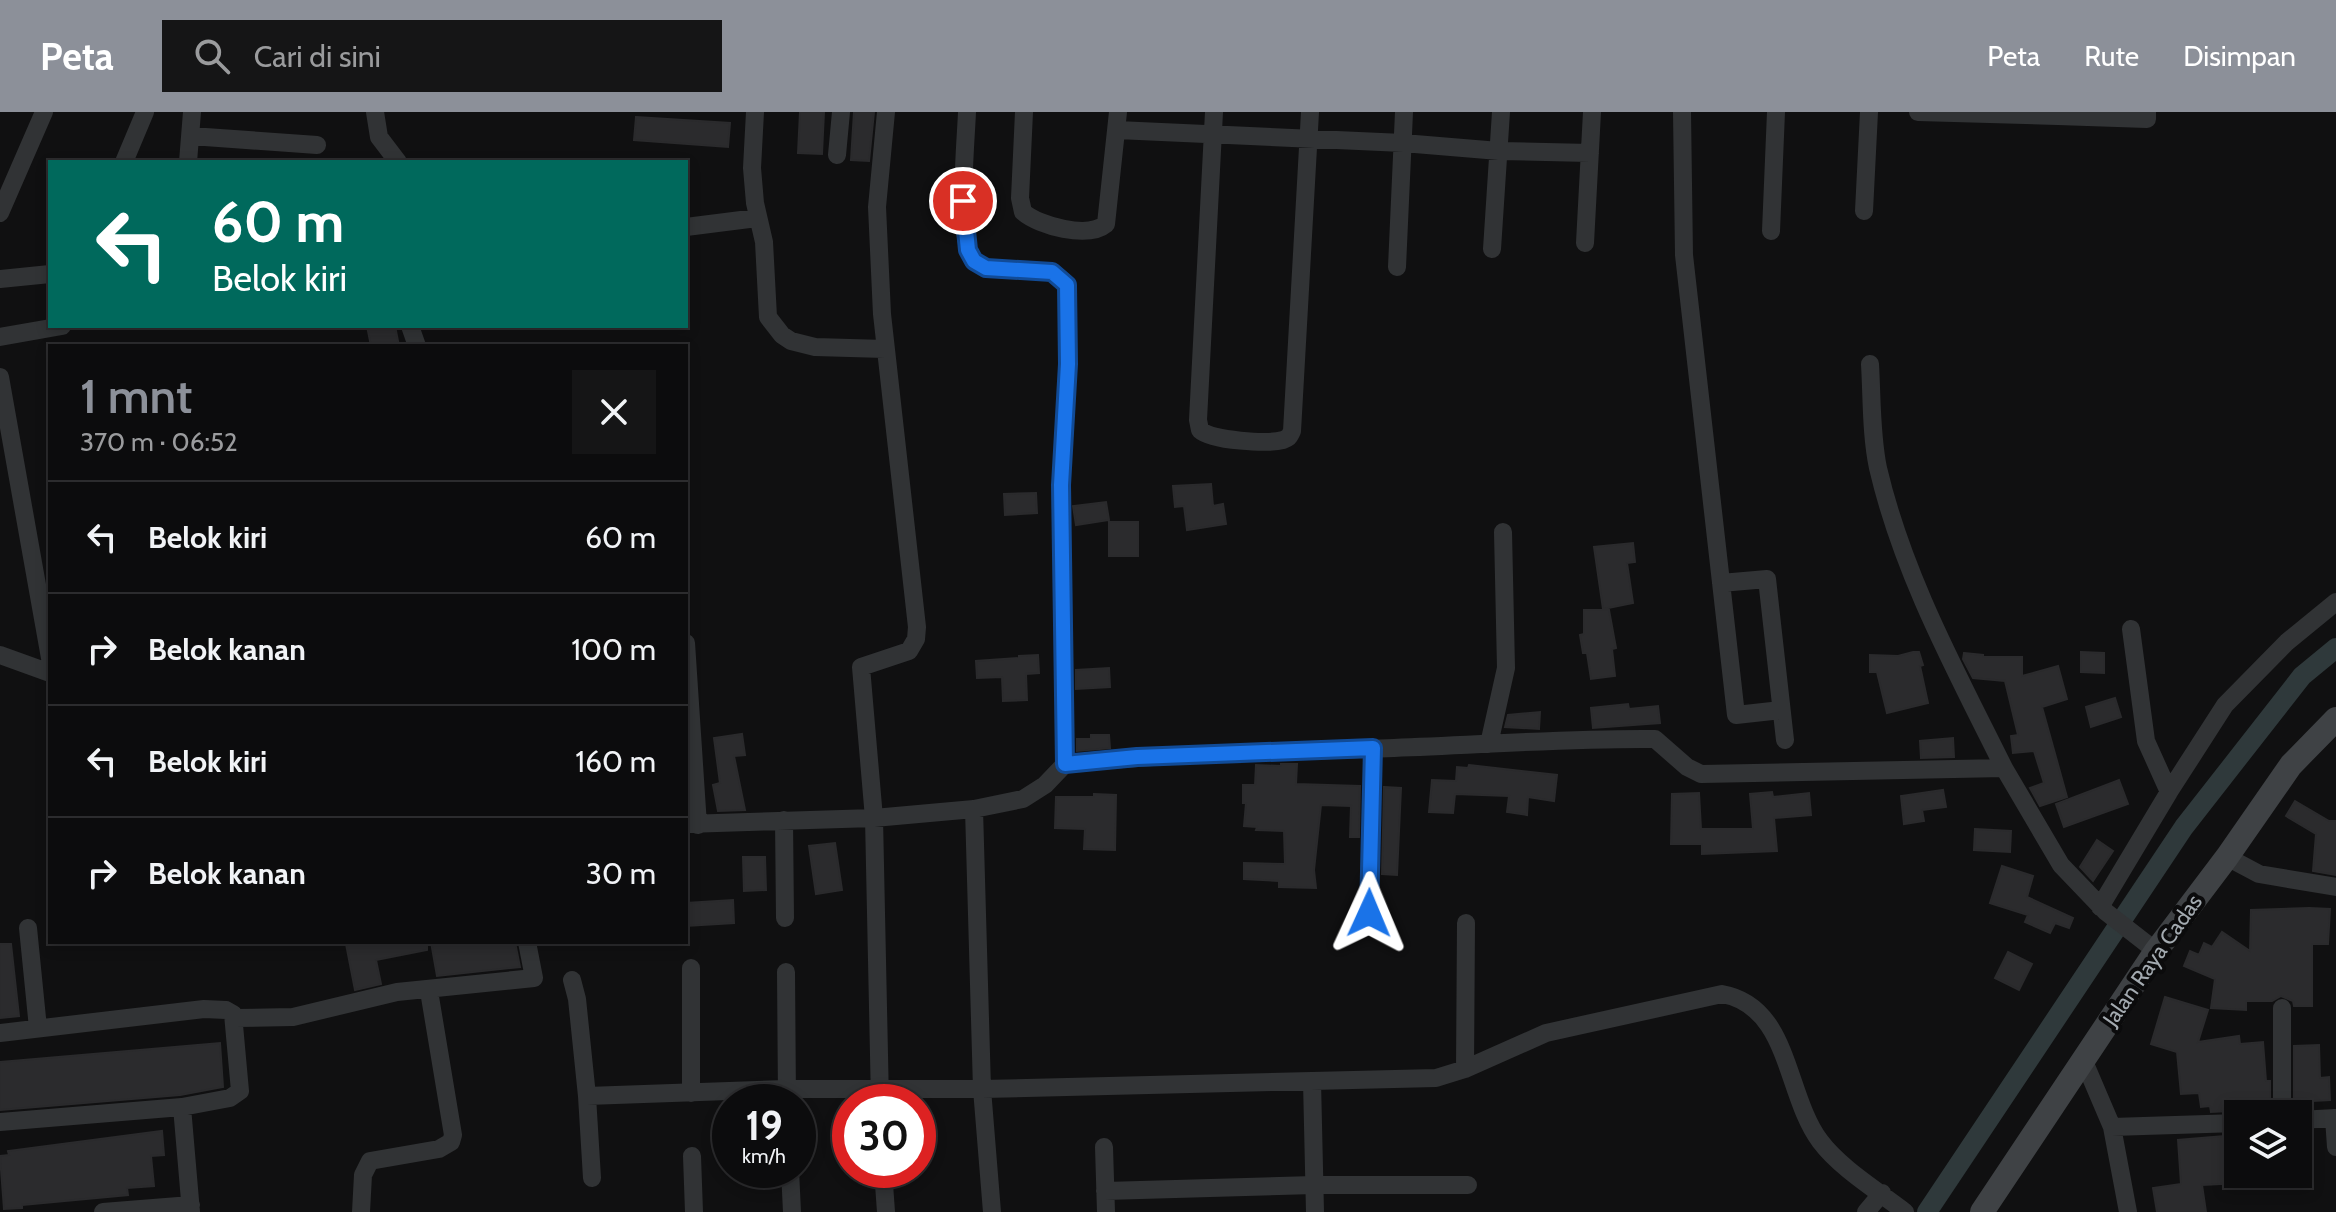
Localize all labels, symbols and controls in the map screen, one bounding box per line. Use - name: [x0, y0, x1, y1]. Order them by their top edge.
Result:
- search box: [162, 20, 722, 92]
- text: Peta: [40, 33, 114, 80]
- icon: search: [190, 34, 234, 78]
- text: Cari di sini: [254, 38, 381, 75]
- text: Peta: [1987, 39, 2040, 73]
- text: Rute: [2084, 39, 2139, 73]
- text: Disimpan: [2183, 39, 2296, 73]
- pin: [929, 167, 997, 235]
- icon: arrive: [941, 179, 985, 223]
- text: 60 m: [212, 188, 344, 256]
- icon: left: [80, 192, 184, 296]
- text: Belok kiri: [212, 256, 347, 300]
- text: 1 mnt: [80, 367, 192, 425]
- button: close: [572, 370, 656, 454]
- text: 370 m · 06:52: [80, 426, 238, 458]
- icon: left: [80, 515, 124, 559]
- text: Belok kiri: [148, 519, 267, 556]
- text: 60 m: [585, 519, 656, 556]
- icon: right: [80, 627, 124, 671]
- text: Belok kanan: [148, 631, 306, 668]
- text: 100 m: [571, 631, 656, 668]
- icon: left: [80, 739, 124, 783]
- text: Belok kiri: [148, 743, 267, 780]
- text: 160 m: [575, 743, 656, 780]
- icon: right: [80, 851, 124, 895]
- text: Belok kanan: [148, 855, 306, 892]
- text: 30 m: [586, 855, 656, 892]
- position arrow: [1327, 871, 1411, 955]
- street label: Jalan Raya Cadas: [2096, 889, 2208, 1032]
- speed limit sign: 30: [832, 1084, 936, 1188]
- map controls: [2224, 1100, 2312, 1188]
- button: layers: [2224, 1100, 2312, 1188]
- text: 19: [745, 1101, 783, 1150]
- text: km/h: [742, 1144, 786, 1168]

